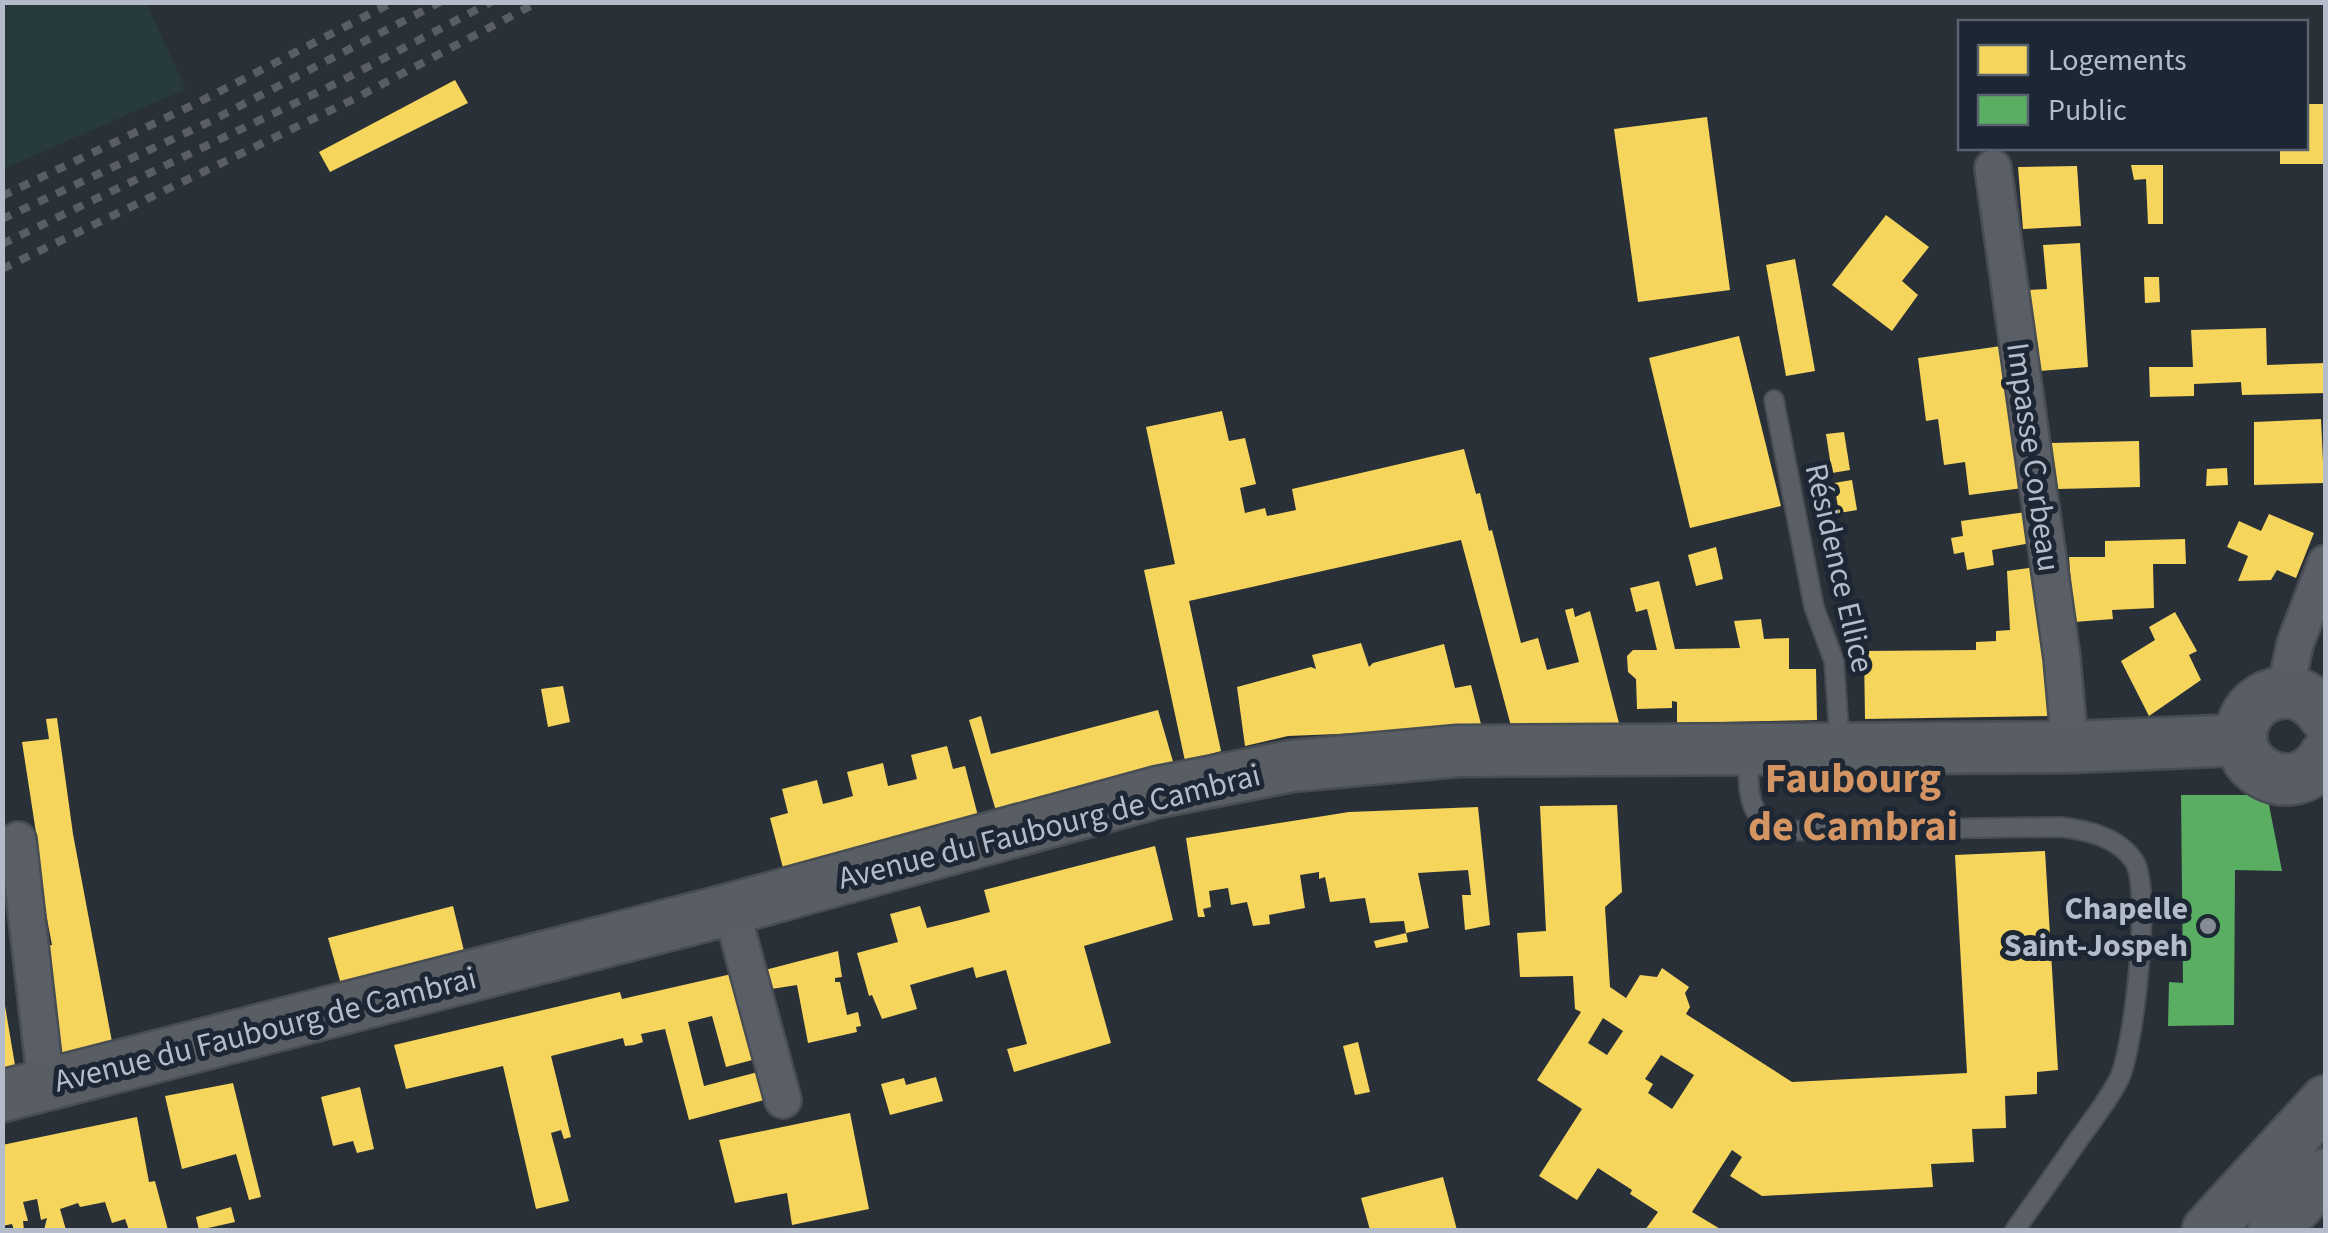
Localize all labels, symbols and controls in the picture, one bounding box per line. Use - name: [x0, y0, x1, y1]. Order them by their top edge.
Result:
- legend: [1958, 20, 2308, 150]
- text: Logements: [2048, 39, 2187, 82]
- text: Public: [2048, 89, 2127, 132]
- street label: Impasse Corbeau: [1994, 340, 2072, 575]
- street label: Résidence Ellice: [1793, 459, 1885, 677]
- district label: Faubourg de Cambrai: [1748, 749, 1958, 857]
- street label: Avenue du Faubourg de Cambrai: [833, 752, 1265, 902]
- place label: Chapelle Saint-Jospeh: [2004, 886, 2188, 969]
- marker: Chapelle Saint-Jospeh: [2197, 915, 2219, 937]
- street label: Avenue du Faubourg de Cambrai: [49, 955, 481, 1105]

